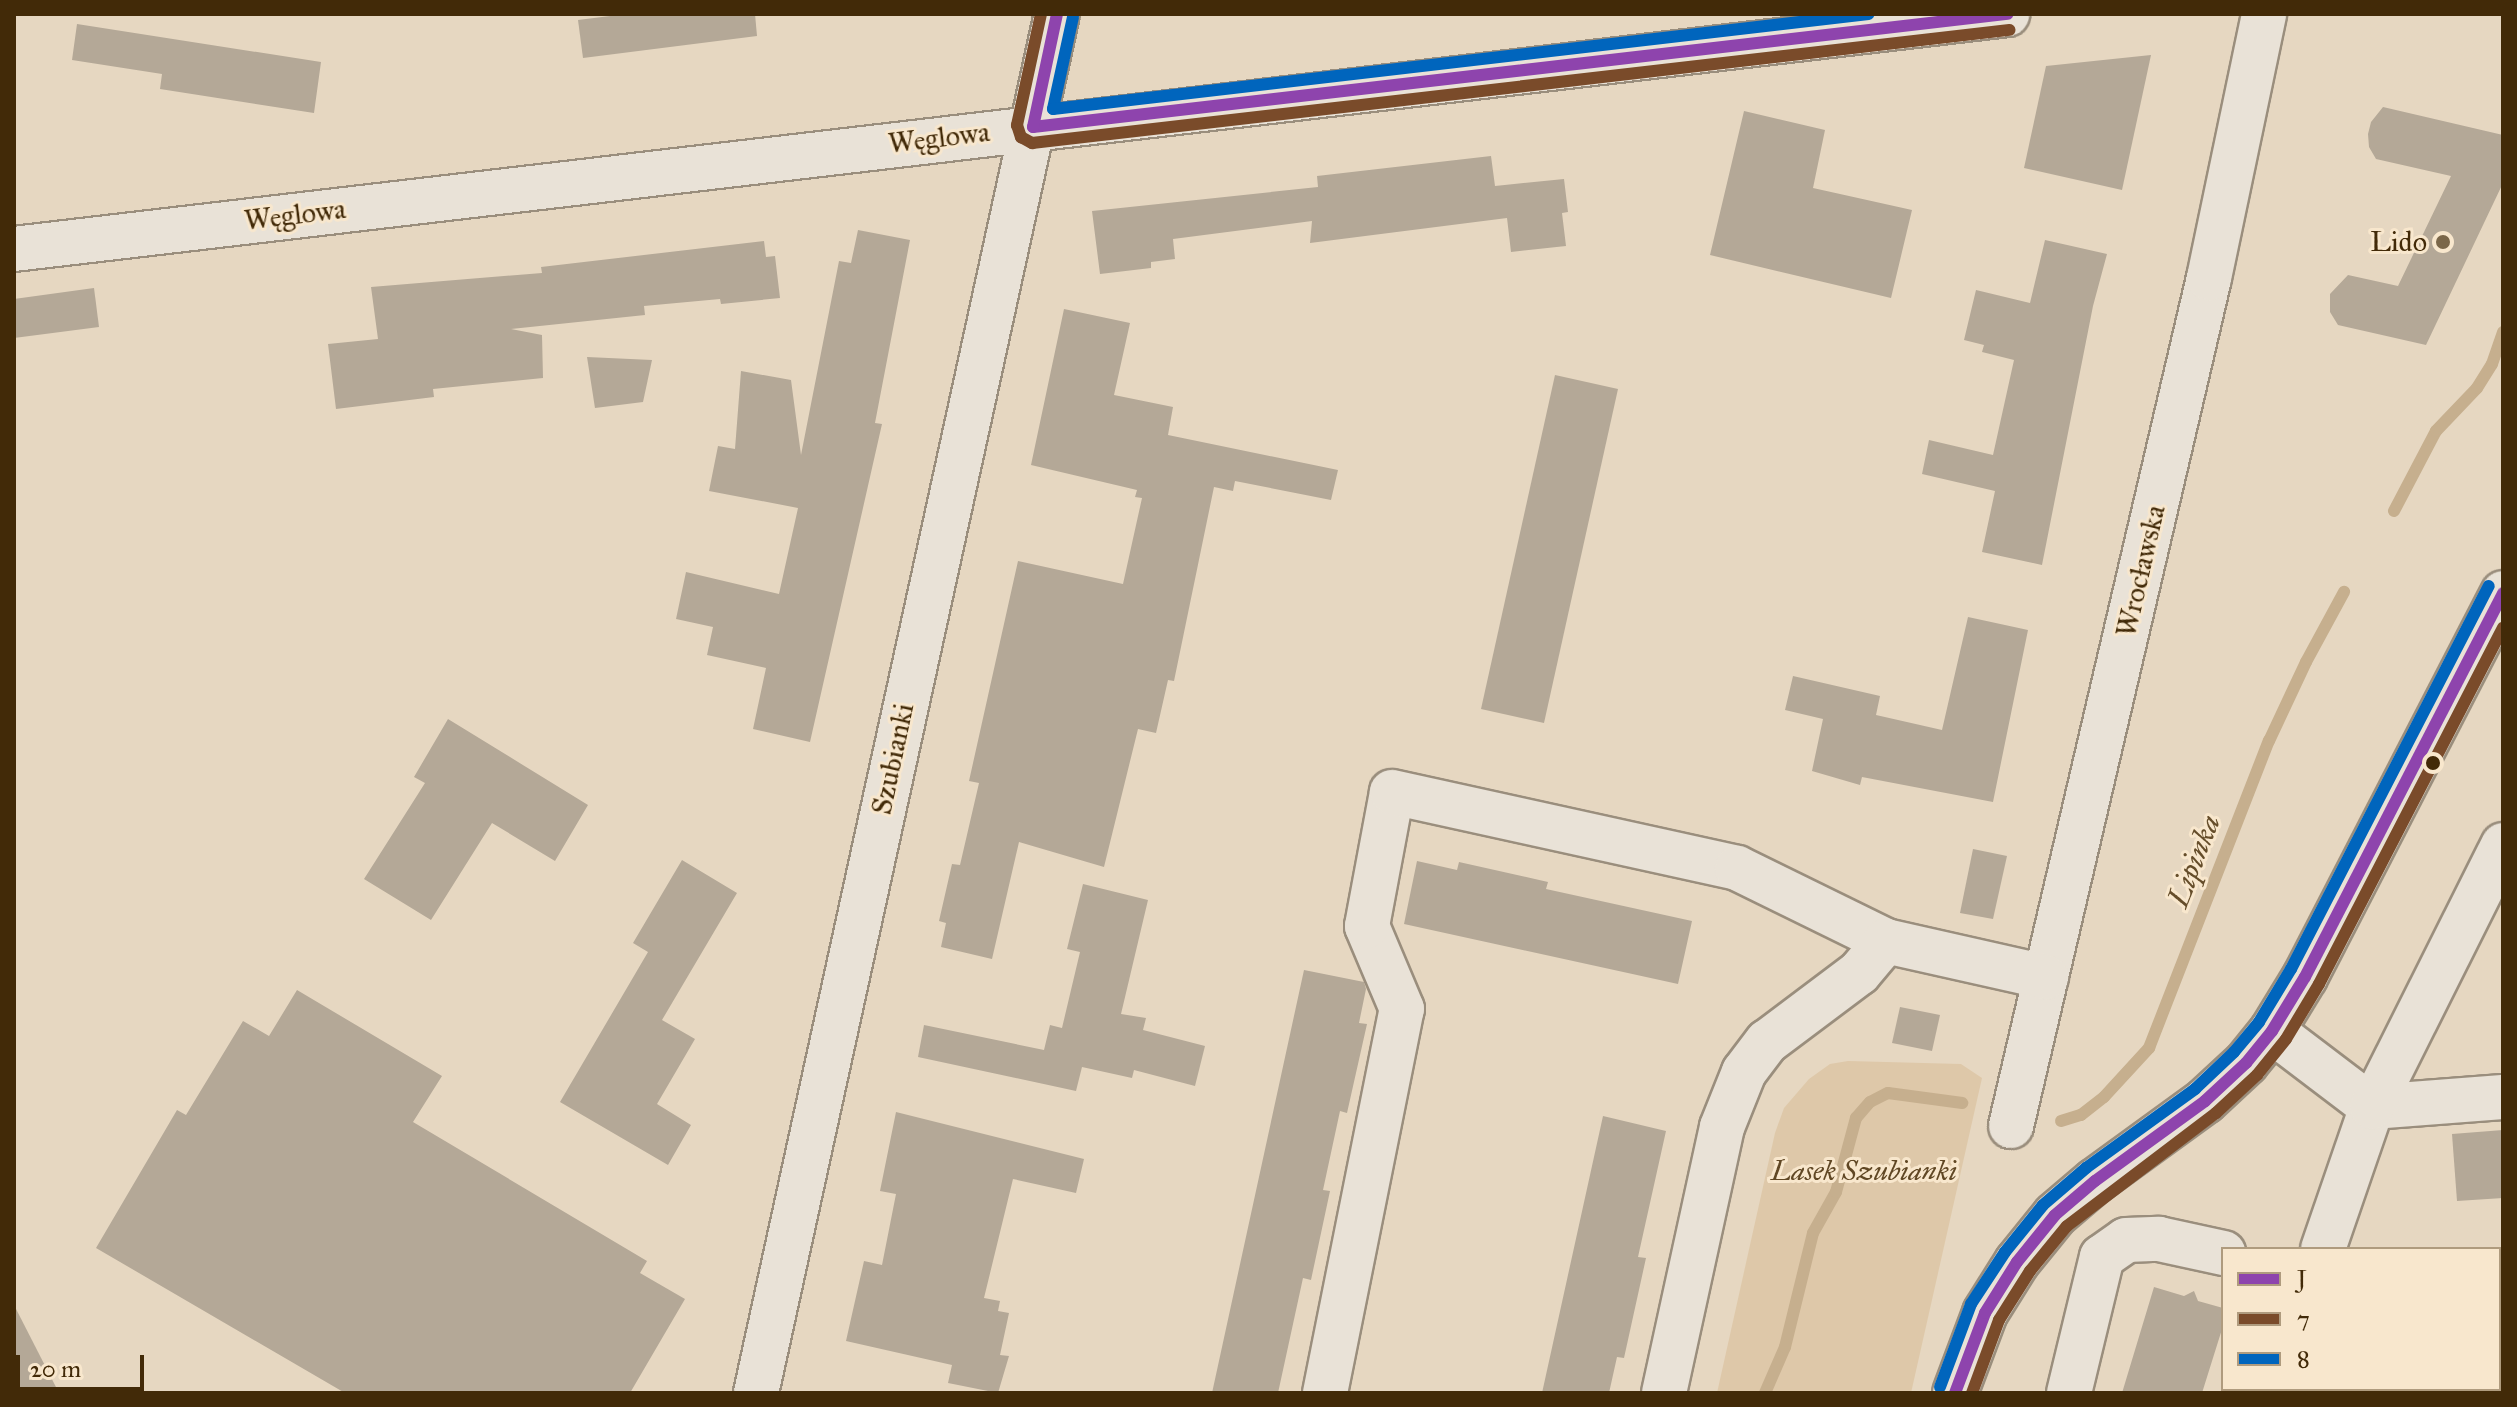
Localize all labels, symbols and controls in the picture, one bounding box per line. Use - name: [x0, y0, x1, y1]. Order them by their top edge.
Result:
- street label: Węglowa: [886, 115, 992, 161]
- street label: Węglowa: [242, 192, 348, 238]
- place label: Lido: [2370, 225, 2427, 259]
- marker: Lido: [2434, 233, 2452, 251]
- street label: Wrocławska: [2110, 502, 2172, 640]
- street label: Szubianki: [865, 700, 921, 818]
- unlabelled marker: [2425, 755, 2441, 771]
- water label: Lipinka: [2160, 810, 2228, 912]
- park label: Lasek Szubianki: [1771, 1154, 1957, 1188]
- legend: [2221, 1247, 2501, 1391]
- text: J: [2297, 1264, 2307, 1294]
- text: 7: [2297, 1304, 2310, 1334]
- scale bar: [20, 1339, 148, 1389]
- text: 8: [2297, 1344, 2310, 1374]
- text: 20 m: [30, 1354, 81, 1384]

